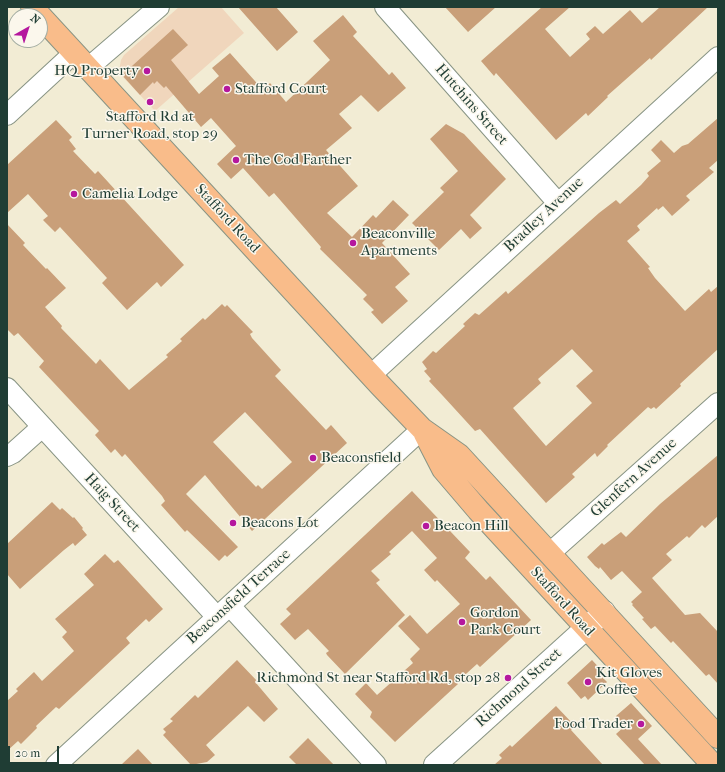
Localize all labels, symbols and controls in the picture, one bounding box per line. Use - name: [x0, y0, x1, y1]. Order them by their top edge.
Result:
- north arrow: [8, 8, 48, 48]
- text: N: [28, 11, 43, 27]
- street label: Hutchins Street: [431, 61, 511, 149]
- place label: HQ Property: [54, 62, 139, 80]
- marker: HQ Property: [142, 66, 152, 76]
- place label: Stafford Court: [235, 80, 327, 98]
- marker: Stafford Court: [222, 84, 232, 94]
- marker: Stafford Rd at Turner Road, stop 29: [145, 97, 155, 107]
- place label: Stafford Rd at Turner Road, stop 29: [82, 108, 218, 143]
- place label: The Cod Farther: [244, 151, 351, 169]
- marker: The Cod Farther: [231, 155, 241, 165]
- street label: Bradley Avenue: [501, 174, 587, 256]
- street label: Stafford Road: [191, 181, 263, 257]
- place label: Camelia Lodge: [82, 185, 178, 203]
- marker: Camelia Lodge: [69, 189, 79, 199]
- place label: Beaconville Apartments: [361, 225, 437, 260]
- marker: Beaconville Apartments: [348, 238, 358, 248]
- street label: Glenfern Avenue: [587, 435, 681, 521]
- place label: Beaconsfield: [321, 449, 401, 467]
- marker: Beaconsfield: [308, 453, 318, 463]
- street label: Haig Street: [80, 470, 144, 536]
- place label: Beacons Lot: [241, 514, 319, 532]
- place label: Beacon Hill: [434, 517, 509, 535]
- marker: Beacons Lot: [228, 518, 238, 528]
- marker: Beacon Hill: [421, 521, 431, 531]
- street label: Beaconsfield Terrace: [183, 546, 295, 648]
- street label: Stafford Road: [526, 564, 598, 640]
- place label: Gordon Park Court: [470, 604, 541, 639]
- marker: Gordon Park Court: [457, 617, 467, 627]
- street label: Richmond Street: [472, 645, 566, 731]
- place label: Kit Gloves Coffee: [596, 664, 662, 699]
- place label: Richmond St near Stafford Rd, stop 28: [256, 669, 500, 687]
- marker: Richmond St near Stafford Rd, stop 28: [503, 673, 513, 683]
- marker: Kit Gloves Coffee: [583, 677, 593, 687]
- place label: Food Trader: [554, 715, 633, 733]
- marker: Food Trader: [636, 719, 646, 729]
- scale bar: [10, 738, 61, 764]
- text: 20 m: [15, 746, 40, 760]

